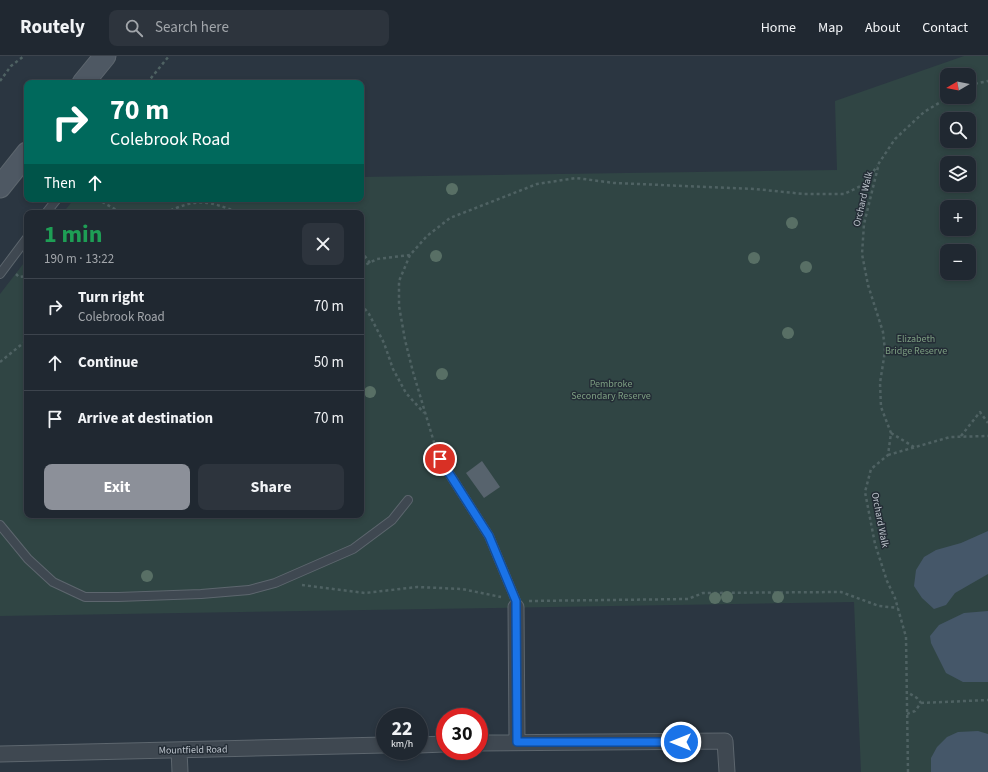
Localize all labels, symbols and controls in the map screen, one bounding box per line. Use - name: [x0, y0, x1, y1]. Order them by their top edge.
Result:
- search box: [109, 10, 389, 46]
- text: Routely: [20, 14, 85, 41]
- icon: search: [123, 17, 145, 39]
- text: Search here: [155, 17, 229, 38]
- text: Home: [761, 18, 796, 38]
- text: Map: [818, 18, 843, 38]
- text: About: [865, 18, 900, 38]
- text: Contact: [922, 18, 968, 38]
- north arrow: [940, 68, 976, 104]
- map controls: [940, 68, 976, 280]
- text: 70 m: [110, 90, 169, 130]
- icon: right: [44, 96, 96, 148]
- button: search: [940, 112, 976, 148]
- text: Colebrook Road: [110, 127, 230, 152]
- button: layers: [940, 156, 976, 192]
- street label: Orchard Walk: [850, 170, 876, 228]
- icon: ahead: [84, 172, 106, 194]
- text: Then: [44, 173, 76, 194]
- button: +: [940, 200, 976, 236]
- text: 1 min: [44, 217, 102, 252]
- button: close: [302, 223, 344, 265]
- button: −: [940, 244, 976, 280]
- text: 190 m · 13:22: [44, 250, 114, 268]
- text: Turn right: [78, 287, 144, 308]
- icon: right: [44, 296, 66, 318]
- text: 70 m: [314, 296, 344, 317]
- text: Colebrook Road: [78, 308, 165, 326]
- park label: Elizabeth Bridge Reserve: [885, 332, 947, 358]
- icon: ahead: [44, 352, 66, 374]
- text: Continue: [78, 352, 138, 373]
- text: 50 m: [314, 352, 344, 373]
- park label: Pembroke Secondary Reserve: [571, 377, 651, 403]
- icon: arrive: [44, 408, 66, 430]
- text: Arrive at destination: [78, 408, 213, 429]
- text: 70 m: [314, 408, 344, 429]
- pin: [423, 442, 457, 476]
- icon: arrive: [429, 448, 451, 470]
- button: Exit: [44, 464, 190, 510]
- button: Share: [198, 464, 344, 510]
- street label: Orchard Walk: [868, 491, 892, 549]
- speed limit sign: 30: [436, 708, 488, 760]
- text: 22: [391, 715, 413, 743]
- position arrow: [660, 721, 702, 763]
- text: km/h: [391, 737, 413, 751]
- street label: Mountfield Road: [158, 742, 228, 758]

